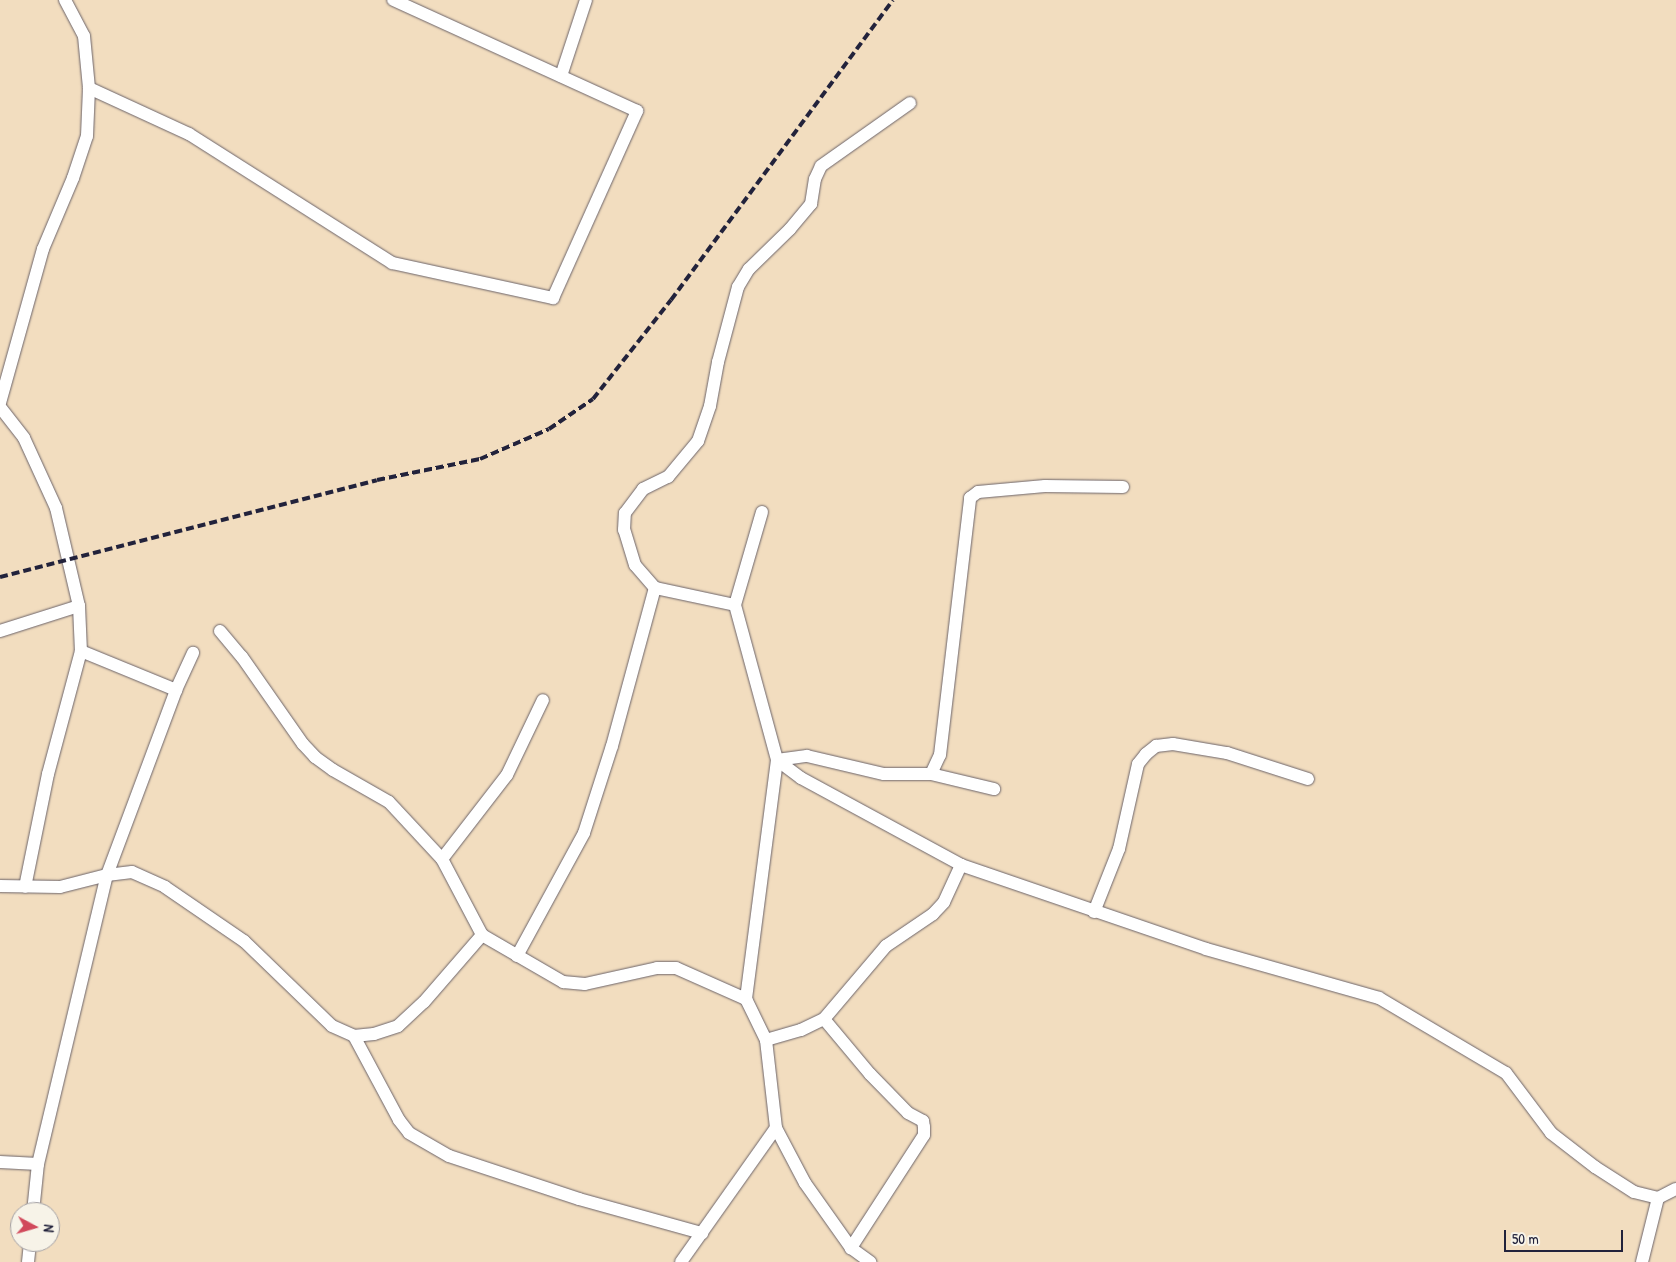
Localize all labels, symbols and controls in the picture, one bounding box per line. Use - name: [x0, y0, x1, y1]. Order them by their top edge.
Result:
- north arrow: [10, 1202, 60, 1252]
- scale bar: [1506, 1220, 1625, 1252]
- text: N: [40, 1224, 59, 1233]
- text: 50 m: [1512, 1228, 1539, 1249]

